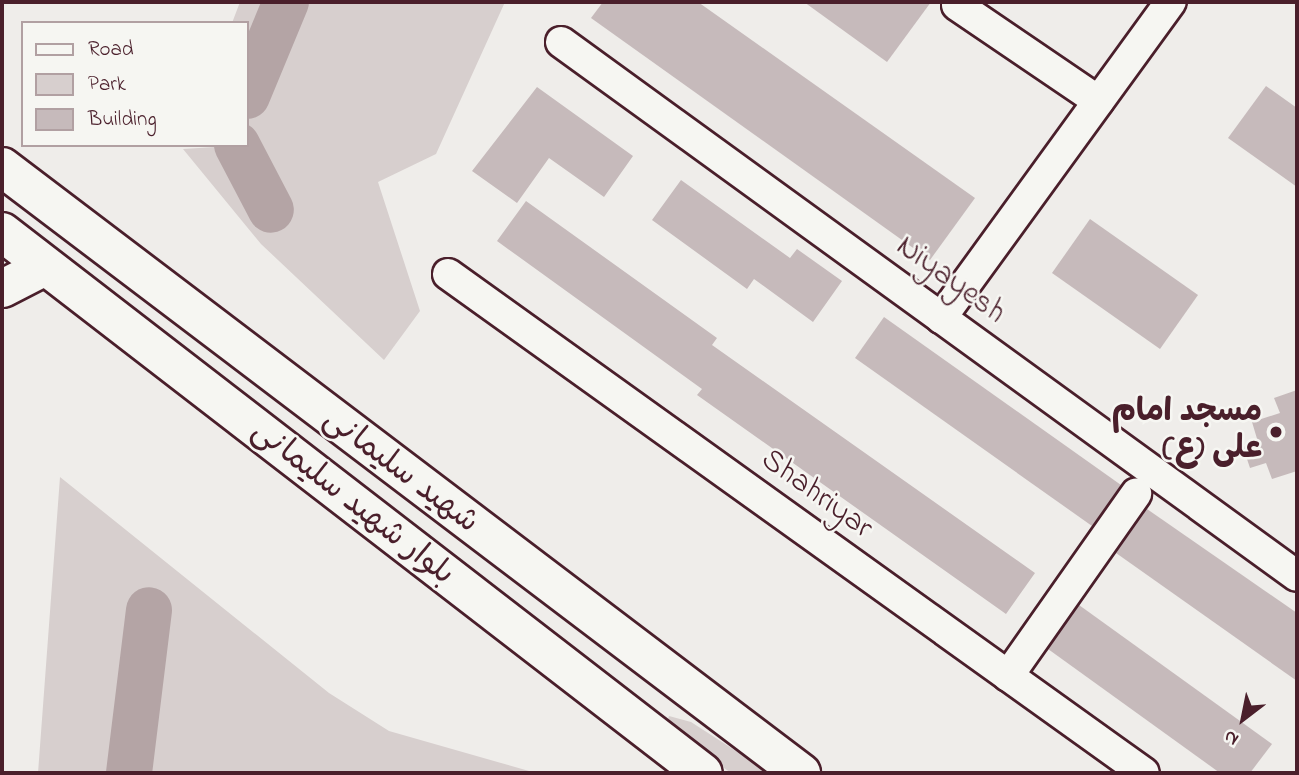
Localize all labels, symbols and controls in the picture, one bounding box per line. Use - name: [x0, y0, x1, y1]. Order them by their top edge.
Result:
- legend: [21, 21, 248, 147]
- text: Road: [88, 35, 134, 65]
- text: Park: [88, 70, 126, 100]
- text: Building: [88, 105, 157, 135]
- street label: Niyayesh: [888, 228, 1012, 334]
- place label: مسجد امام علی (ع): [1112, 395, 1262, 470]
- street label: شهید سلیمانی: [315, 401, 485, 543]
- street label: بلوار شهید سلیمانی: [243, 413, 461, 595]
- marker: مسجد امام علی (ع): [1268, 424, 1284, 440]
- street label: Shahriyar: [753, 442, 879, 548]
- north arrow: [1208, 684, 1278, 754]
- text: N: [1219, 722, 1244, 752]

